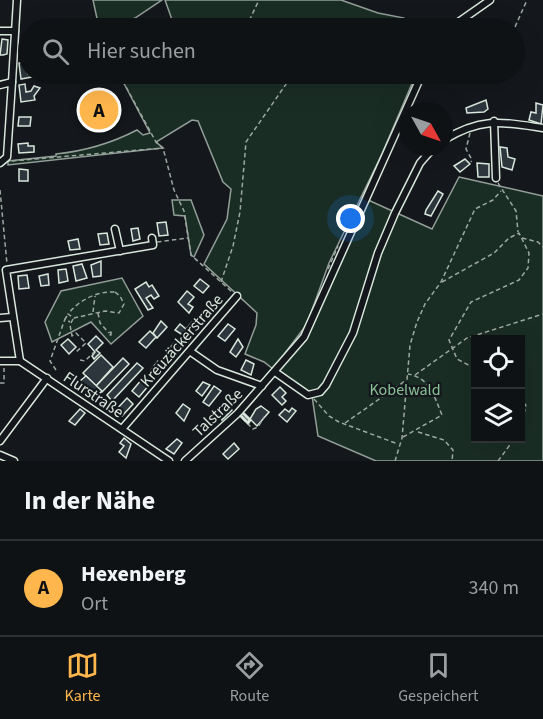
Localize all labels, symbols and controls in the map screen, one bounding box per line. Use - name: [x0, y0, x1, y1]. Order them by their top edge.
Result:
- search box: [18, 18, 525, 84]
- icon: search: [39, 35, 72, 68]
- text: Hier suchen: [87, 35, 196, 67]
- pin: A: [80, 88, 118, 132]
- north arrow: [399, 102, 453, 156]
- your location: [336, 204, 365, 233]
- street label: Kreuzäckerstraße: [135, 289, 228, 392]
- map controls: [471, 335, 525, 443]
- button: locate: [471, 335, 525, 389]
- street label: Flurstraße: [59, 367, 128, 423]
- park label: Kobelwald: [369, 379, 441, 401]
- street label: Talstraße: [188, 383, 248, 442]
- button: layers: [471, 389, 525, 443]
- text: In der Nähe: [24, 482, 155, 519]
- text: Hexenberg: [81, 558, 186, 590]
- text: A: [38, 574, 49, 602]
- text: 340 m: [469, 574, 519, 602]
- text: Ort: [81, 590, 108, 618]
- tab: Karte: [65, 649, 101, 707]
- tab: Route: [230, 649, 269, 707]
- tab: Gespeichert: [398, 649, 478, 707]

